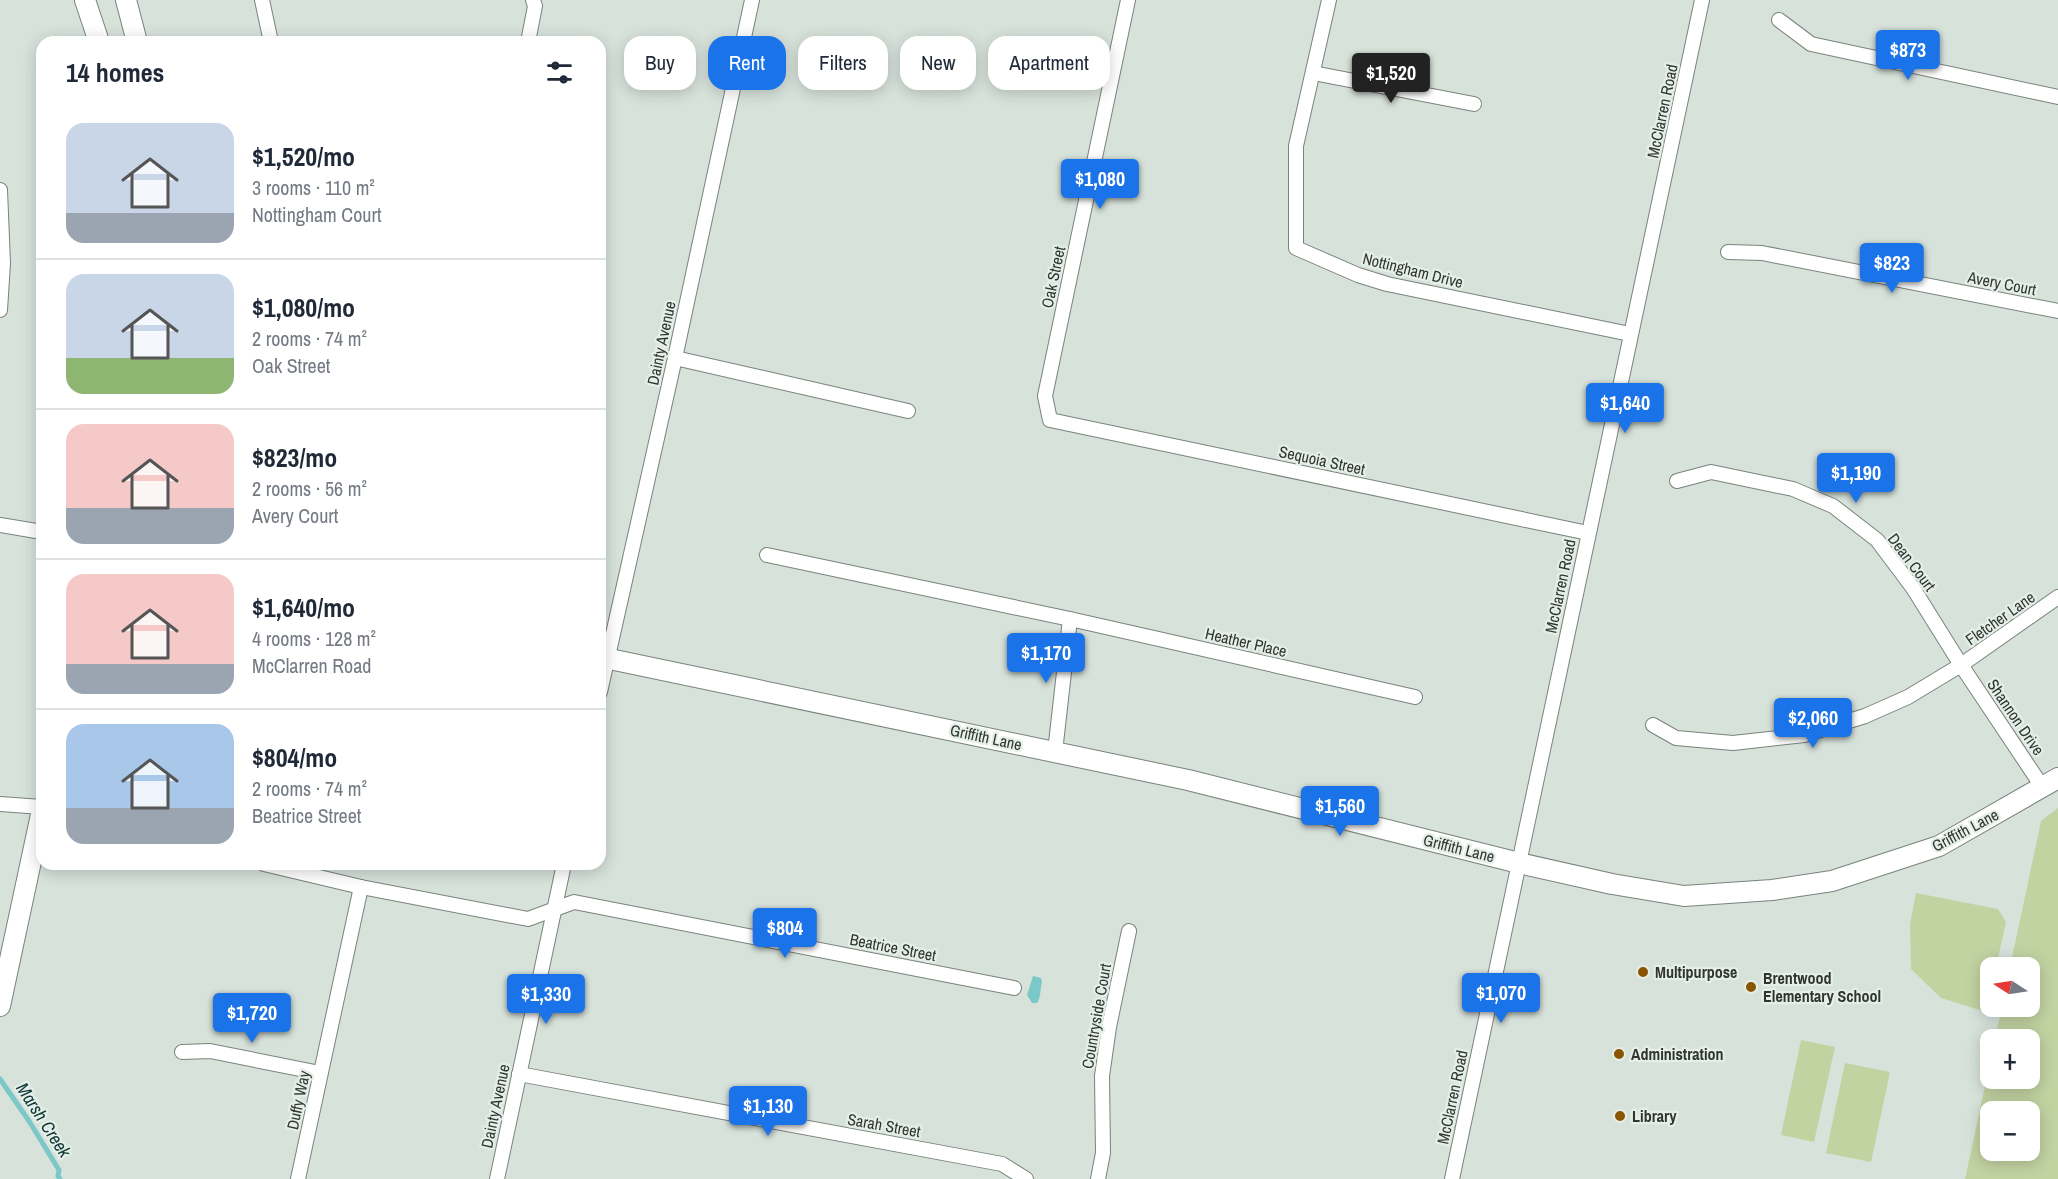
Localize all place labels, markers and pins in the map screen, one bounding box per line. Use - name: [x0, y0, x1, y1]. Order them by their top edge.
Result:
- pin: $873: [1872, 30, 1944, 81]
- pin: $1,520: [1342, 53, 1440, 104]
- pin: $1,080: [1051, 159, 1149, 210]
- pin: $823: [1856, 243, 1928, 294]
- pin: $1,640: [1576, 383, 1674, 434]
- pin: $1,190: [1807, 453, 1905, 504]
- pin: $1,170: [997, 633, 1095, 684]
- pin: $2,060: [1764, 698, 1862, 749]
- pin: $1,560: [1291, 786, 1389, 837]
- pin: $804: [749, 908, 821, 959]
- place label: Multipurpose: [1655, 961, 1737, 983]
- marker: Multipurpose: [1636, 965, 1650, 979]
- place label: Brentwood Elementary School: [1763, 967, 1881, 1007]
- pin: $1,070: [1452, 973, 1550, 1024]
- pin: $1,330: [497, 974, 595, 1025]
- marker: Brentwood Elementary School: [1744, 980, 1758, 994]
- pin: $1,720: [203, 993, 301, 1044]
- place label: Administration: [1631, 1043, 1724, 1065]
- marker: Administration: [1612, 1047, 1626, 1061]
- pin: $1,130: [719, 1086, 817, 1137]
- place label: Library: [1632, 1105, 1677, 1127]
- marker: Library: [1613, 1109, 1627, 1123]

